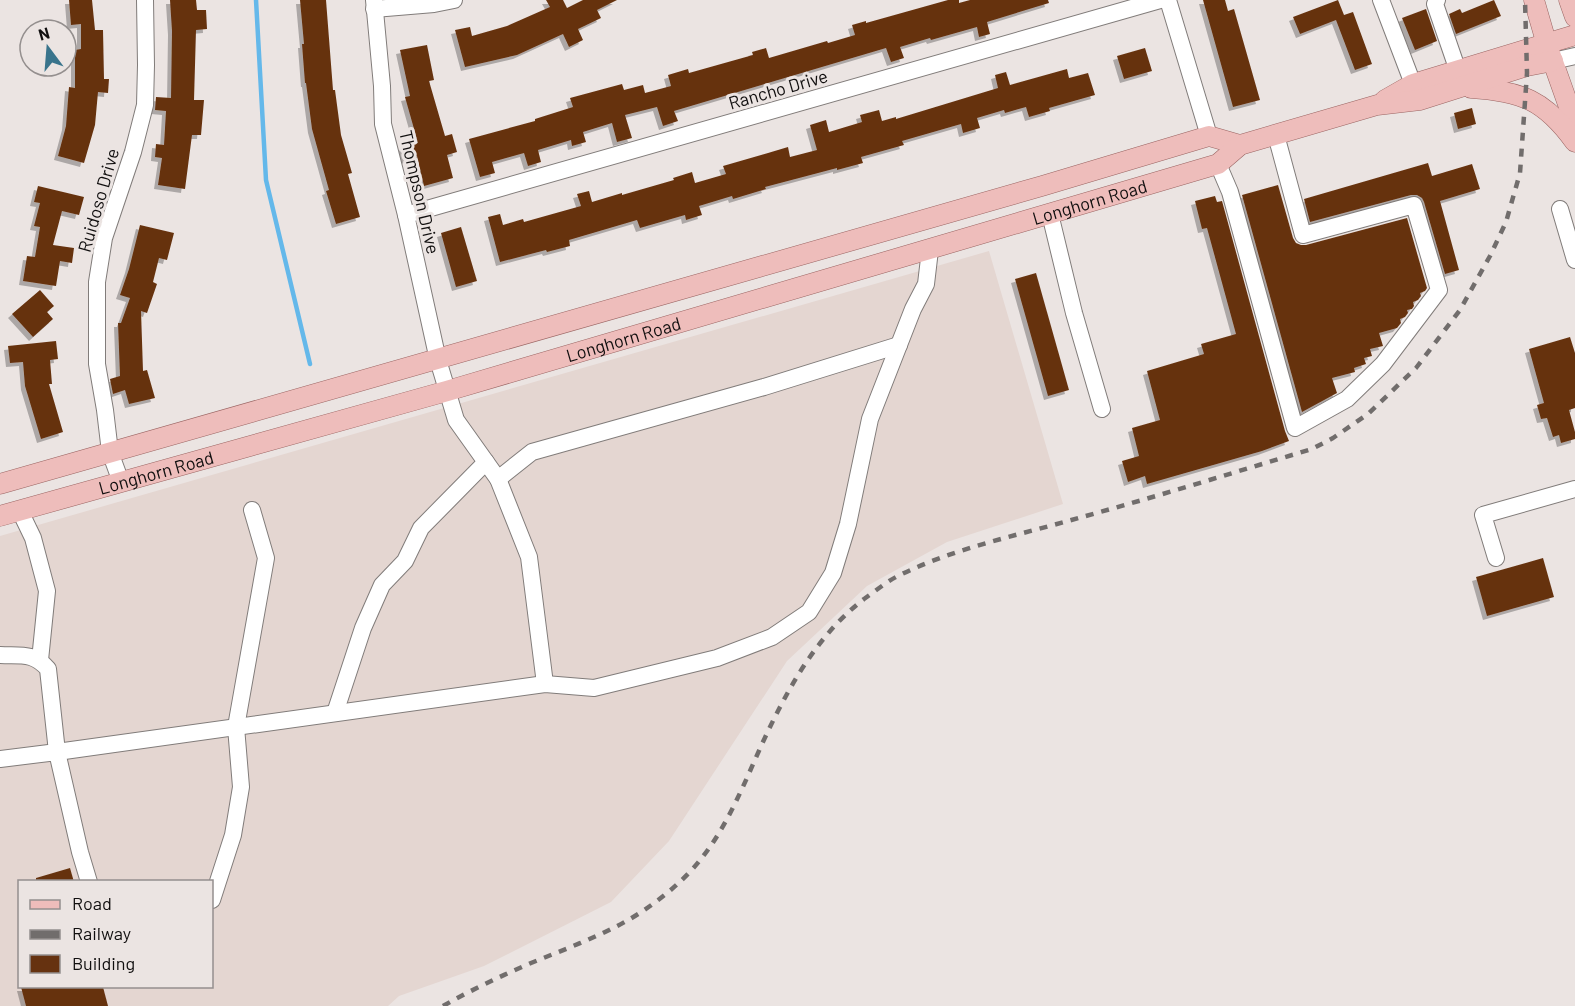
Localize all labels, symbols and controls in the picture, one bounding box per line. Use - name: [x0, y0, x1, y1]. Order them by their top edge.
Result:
- north arrow: [18, 18, 78, 78]
- text: N: [36, 23, 51, 44]
- street label: Rancho Drive: [726, 64, 830, 114]
- street label: Thompson Drive: [395, 128, 445, 256]
- street label: Ruidoso Drive: [73, 146, 123, 254]
- street label: Longhorn Road: [1030, 175, 1150, 229]
- street label: Longhorn Road: [563, 312, 683, 366]
- street label: Longhorn Road: [96, 446, 216, 499]
- legend: [18, 880, 213, 988]
- text: Road: [72, 892, 112, 914]
- text: Railway: [72, 922, 131, 944]
- text: Building: [72, 952, 135, 974]

